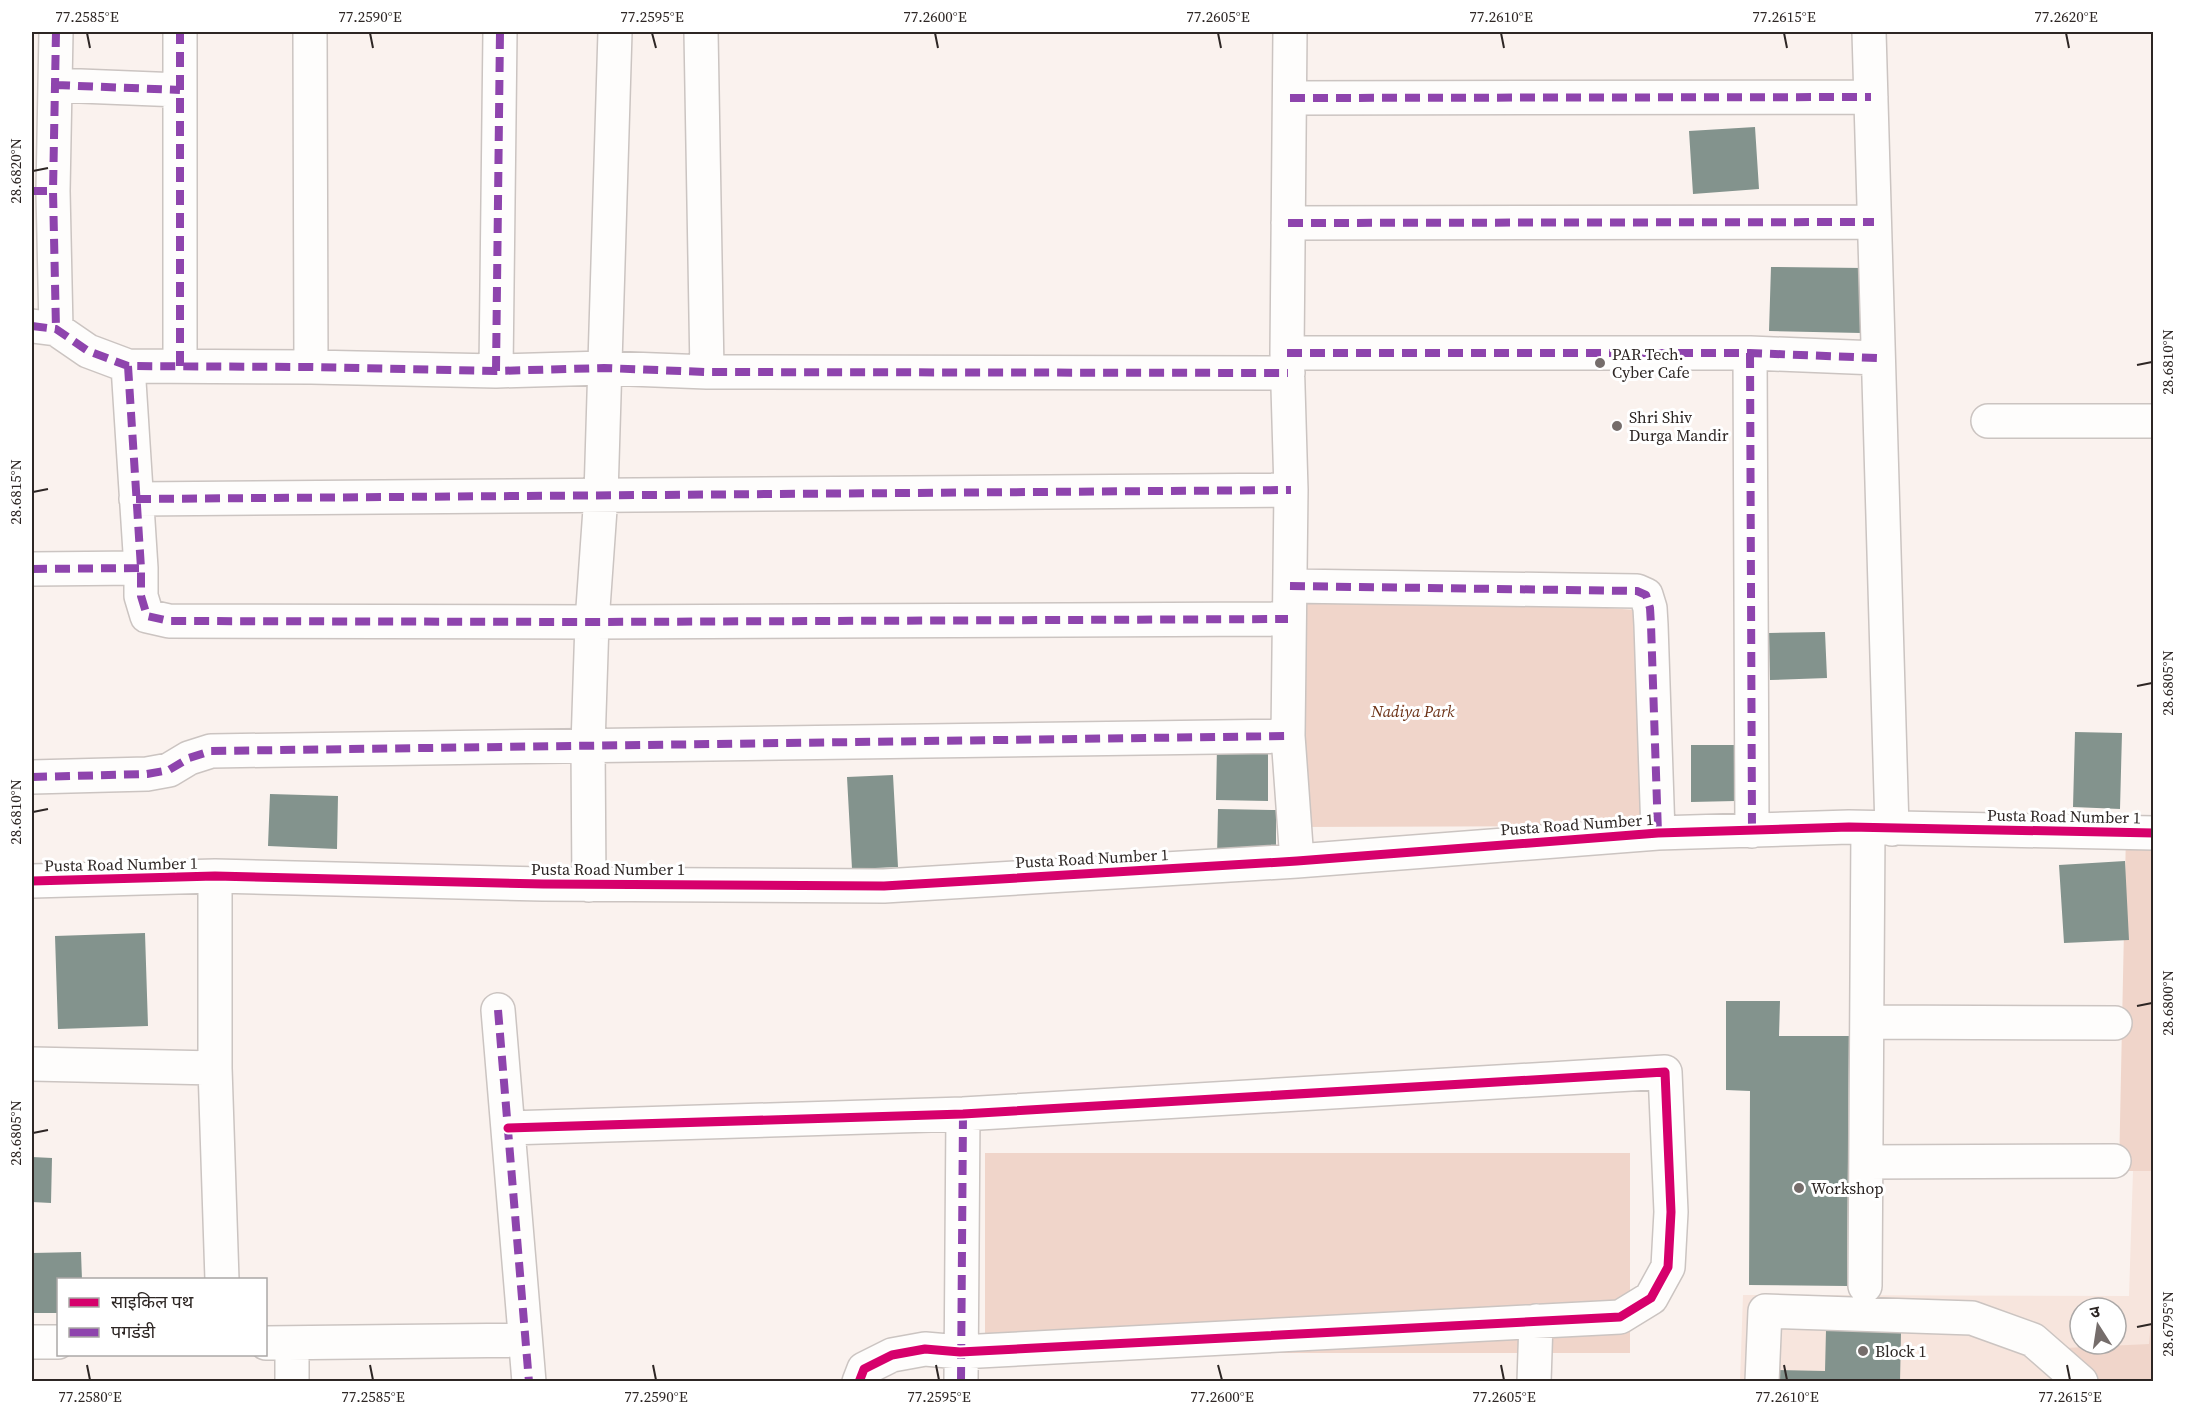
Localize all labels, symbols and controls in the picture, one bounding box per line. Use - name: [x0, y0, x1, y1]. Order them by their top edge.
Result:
- text: 77.2585°E: [55, 6, 119, 27]
- text: 77.2590°E: [338, 6, 402, 27]
- text: 77.2595°E: [620, 6, 684, 27]
- text: 77.2600°E: [903, 6, 967, 27]
- text: 77.2605°E: [1186, 6, 1250, 27]
- text: 77.2610°E: [1469, 6, 1533, 27]
- text: 77.2615°E: [1752, 6, 1816, 27]
- text: 77.2620°E: [2034, 6, 2098, 27]
- text: 28.6820°N: [5, 138, 26, 204]
- text: 28.6810°N: [2157, 329, 2178, 395]
- place label: PAR Tech. Cyber Cafe: [1612, 343, 1690, 383]
- marker: PAR Tech. Cyber Cafe: [1593, 356, 1607, 370]
- place label: Shri Shiv Durga Mandir: [1629, 406, 1729, 446]
- marker: Shri Shiv Durga Mandir: [1610, 419, 1624, 433]
- text: 28.6815°N: [5, 459, 26, 525]
- text: 28.6805°N: [2157, 650, 2178, 716]
- park label: Nadiya Park: [1370, 700, 1455, 722]
- text: 28.6810°N: [5, 779, 26, 845]
- street label: Pusta Road Number 1: [1987, 804, 2141, 828]
- street label: Pusta Road Number 1: [1500, 808, 1654, 840]
- street label: Pusta Road Number 1: [1015, 843, 1169, 873]
- street label: Pusta Road Number 1: [44, 852, 198, 876]
- street label: Pusta Road Number 1: [531, 858, 685, 880]
- text: 28.6800°N: [2157, 970, 2178, 1036]
- text: 28.6805°N: [5, 1100, 26, 1166]
- place label: Workshop: [1811, 1177, 1884, 1199]
- marker: Workshop: [1792, 1181, 1806, 1195]
- legend: [57, 1278, 267, 1356]
- text: साइकिल पथ: [111, 1289, 194, 1314]
- text: 28.6795°N: [2157, 1291, 2178, 1357]
- north arrow: [2068, 1296, 2128, 1356]
- text: उ: [2088, 1299, 2102, 1323]
- text: पगडंडी: [111, 1319, 156, 1344]
- place label: Block 1: [1875, 1340, 1927, 1362]
- marker: Block 1: [1856, 1344, 1870, 1358]
- text: 77.2580°E: [58, 1386, 122, 1407]
- text: 77.2585°E: [341, 1386, 405, 1407]
- text: 77.2590°E: [624, 1386, 688, 1407]
- text: 77.2595°E: [907, 1386, 971, 1407]
- text: 77.2600°E: [1190, 1386, 1254, 1407]
- text: 77.2605°E: [1472, 1386, 1536, 1407]
- text: 77.2610°E: [1755, 1386, 1819, 1407]
- text: 77.2615°E: [2038, 1386, 2102, 1407]

